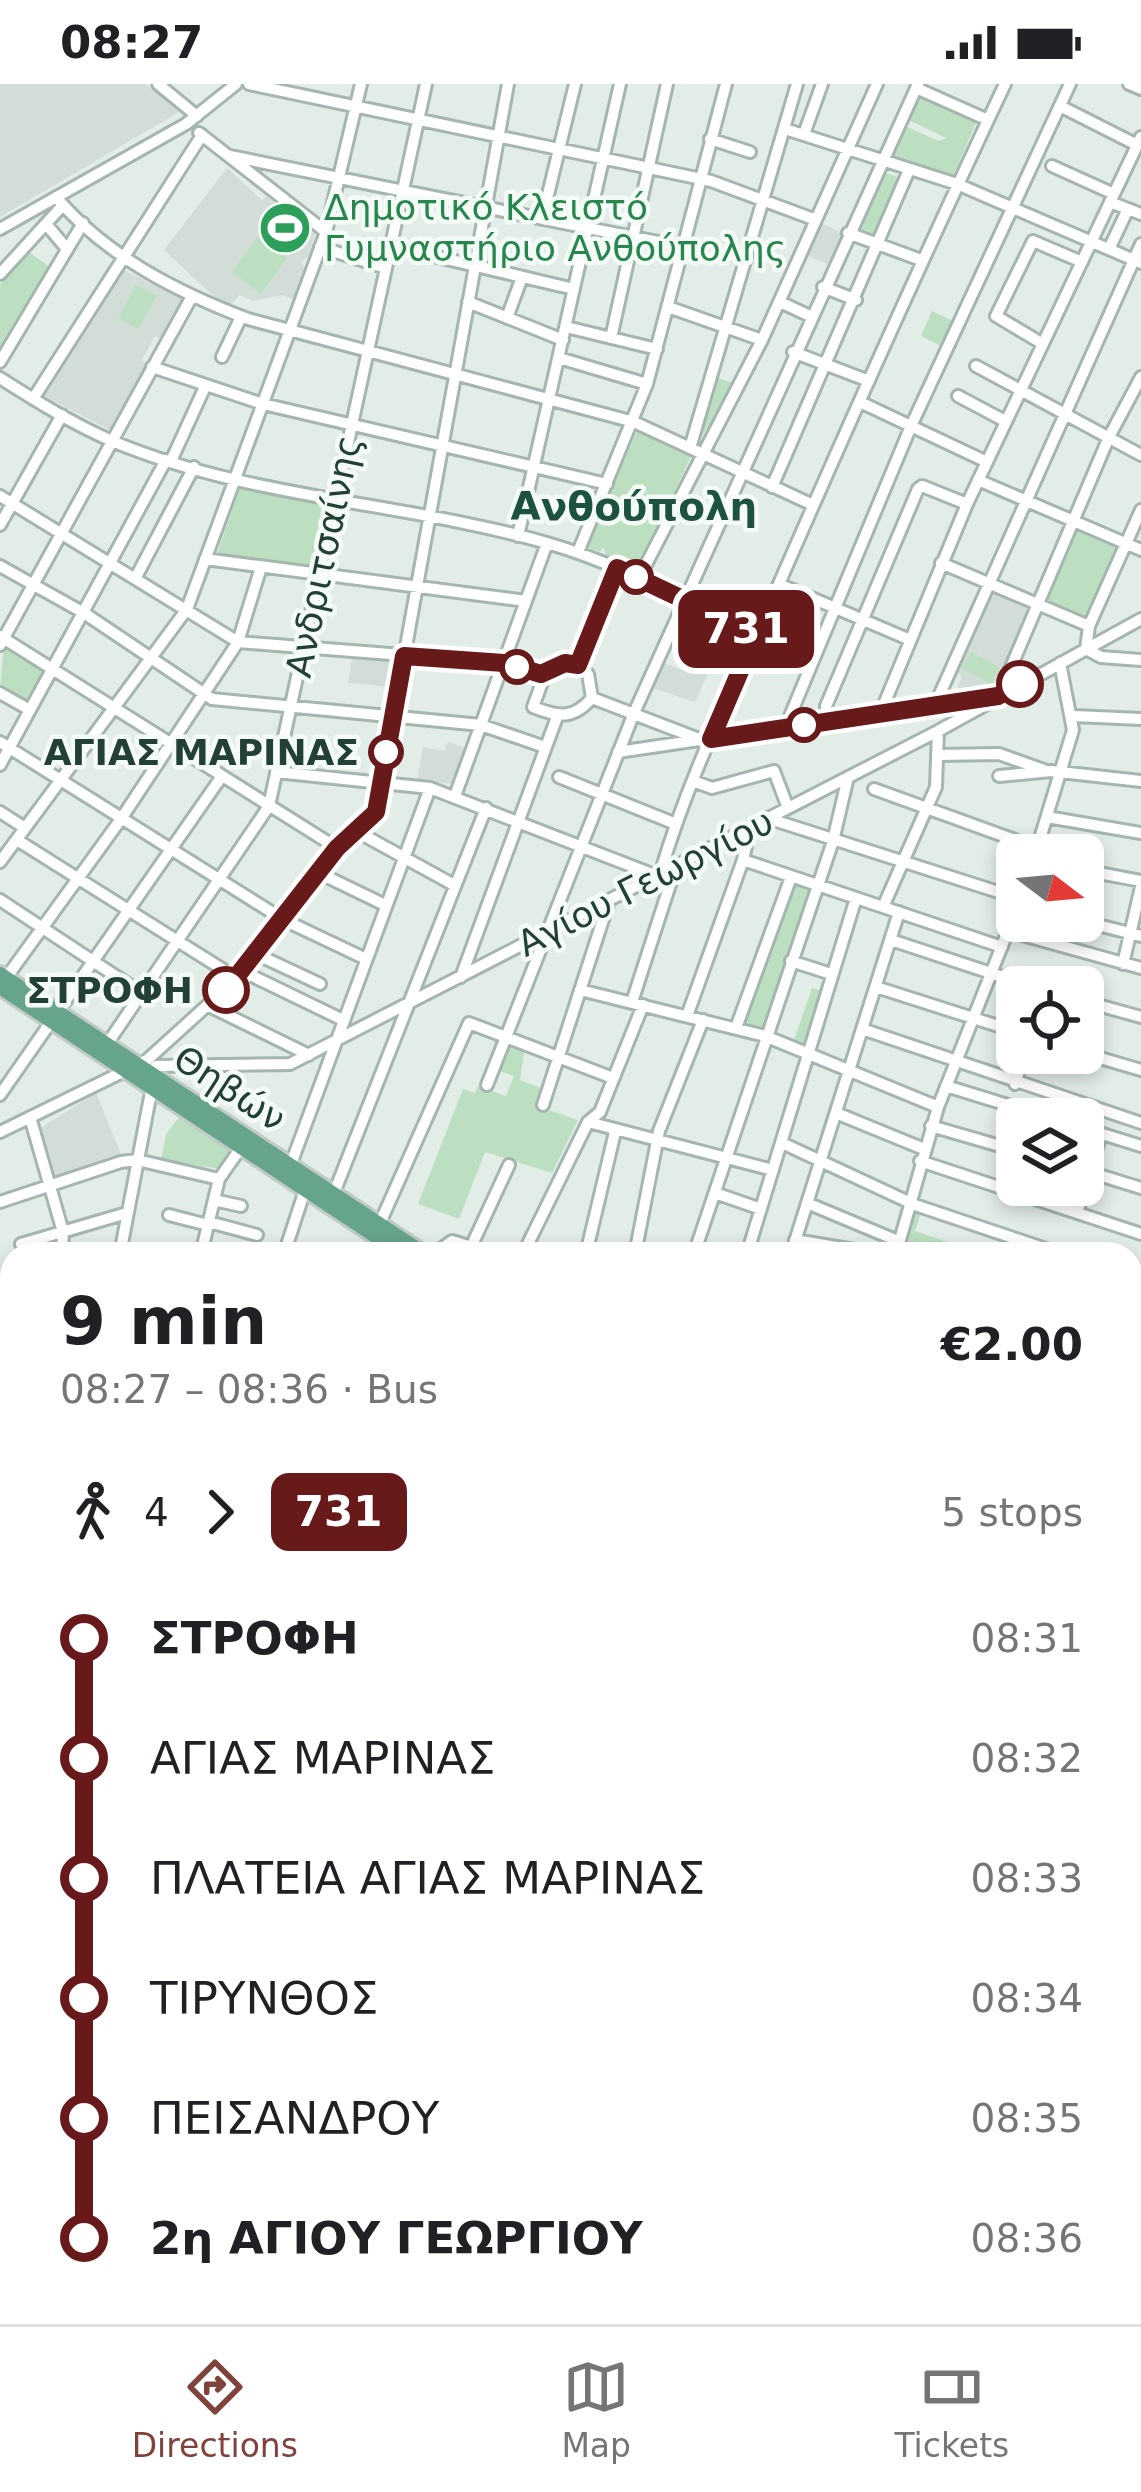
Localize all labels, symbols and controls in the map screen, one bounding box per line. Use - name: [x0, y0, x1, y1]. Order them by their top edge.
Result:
- text: 08:27: [60, 16, 203, 69]
- place label: Δημοτικό Κλειστό Γυμναστήριο Ανθούπολης: [324, 187, 786, 269]
- sports icon: Δημοτικό Κλειστό Γυμναστήριο Ανθούπολης: [257, 200, 313, 256]
- street label: Ανδριτσαίνης: [278, 431, 369, 681]
- district label: Ανθούπολη: [511, 484, 757, 529]
- unlabelled marker: [620, 561, 652, 593]
- line badge: 731: [677, 590, 815, 668]
- text: 731: [702, 604, 790, 653]
- unlabelled marker: [501, 651, 533, 683]
- unlabelled marker: [998, 662, 1042, 706]
- unlabelled marker: [788, 709, 820, 741]
- place label: ΑΓΙΑΣ ΜΑΡΙΝΑΣ: [44, 732, 359, 773]
- marker: ΑΓΙΑΣ ΜΑΡΙΝΑΣ: [370, 736, 402, 768]
- street label: Αγίου Γεωργίου: [511, 800, 780, 965]
- north arrow: [996, 834, 1104, 942]
- map controls: [996, 834, 1104, 1206]
- button: locate: [996, 966, 1104, 1074]
- marker: ΣΤΡΟΦΗ: [204, 968, 248, 1012]
- place label: ΣΤΡΟΦΗ: [26, 970, 193, 1011]
- street label: Θηβών: [166, 1037, 293, 1139]
- button: layers: [996, 1098, 1104, 1206]
- text: 9 min: [60, 1283, 267, 1360]
- text: €2.00: [941, 1318, 1083, 1371]
- text: 08:27 – 08:36 · Bus: [60, 1367, 438, 1412]
- icon: walk: [60, 1479, 126, 1545]
- icon: forward: [187, 1479, 253, 1545]
- text: 731: [295, 1487, 383, 1536]
- text: 4: [144, 1490, 169, 1535]
- text: 5 stops: [941, 1490, 1083, 1535]
- text: ΣΤΡΟΦΗ: [150, 1612, 359, 1665]
- text: 08:31: [971, 1616, 1083, 1661]
- text: ΑΓΙΑΣ ΜΑΡΙΝΑΣ: [150, 1732, 496, 1785]
- text: 08:32: [971, 1736, 1083, 1781]
- text: ΠΛΑΤΕΙΑ ΑΓΙΑΣ ΜΑΡΙΝΑΣ: [150, 1852, 705, 1905]
- text: 08:33: [971, 1856, 1083, 1901]
- text: ΤΙΡΥΝΘΟΣ: [150, 1972, 378, 2025]
- text: 08:34: [971, 1976, 1083, 2021]
- text: ΠΕΙΣΑΝΔΡΟΥ: [150, 2092, 439, 2145]
- text: 08:35: [971, 2096, 1083, 2141]
- text: 2η ΑΓΙΟΥ ΓΕΩΡΓΙΟΥ: [150, 2212, 643, 2265]
- text: 08:36: [971, 2216, 1083, 2261]
- tab: Directions: [132, 2354, 298, 2465]
- tab: Map: [561, 2354, 631, 2465]
- tab: Tickets: [894, 2354, 1009, 2465]

